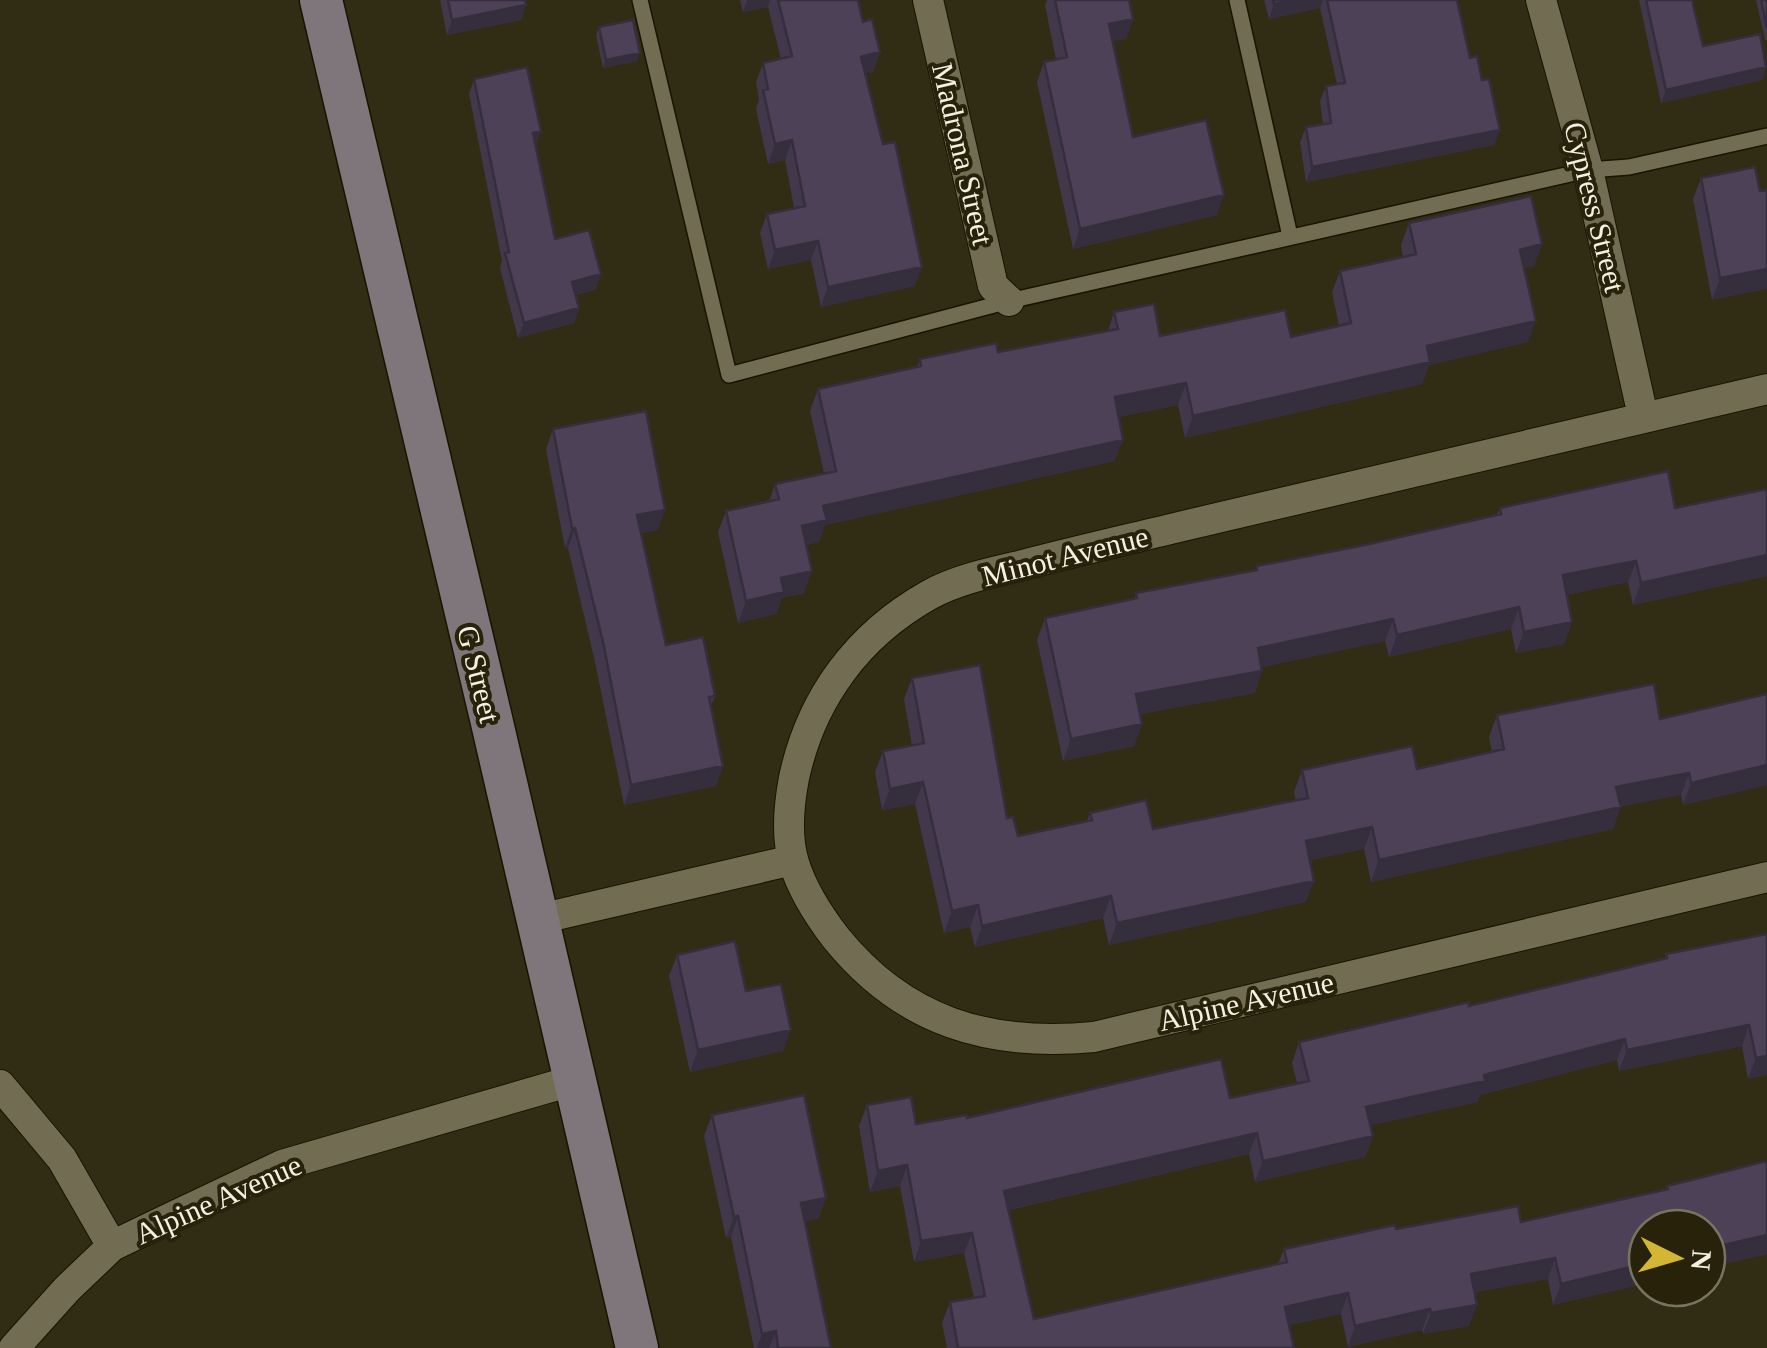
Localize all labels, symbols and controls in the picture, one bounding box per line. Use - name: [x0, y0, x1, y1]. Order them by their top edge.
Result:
- street label: Madrona Street: [926, 60, 1000, 249]
- street label: Cypress Street: [1558, 119, 1632, 296]
- street label: Minot Avenue: [978, 519, 1152, 593]
- street label: G Street: [451, 622, 507, 727]
- street label: Alpine Avenue: [1155, 965, 1337, 1037]
- street label: Alpine Avenue: [130, 1148, 306, 1250]
- north arrow: [1627, 1208, 1727, 1308]
- text: N: [1685, 1249, 1718, 1272]

